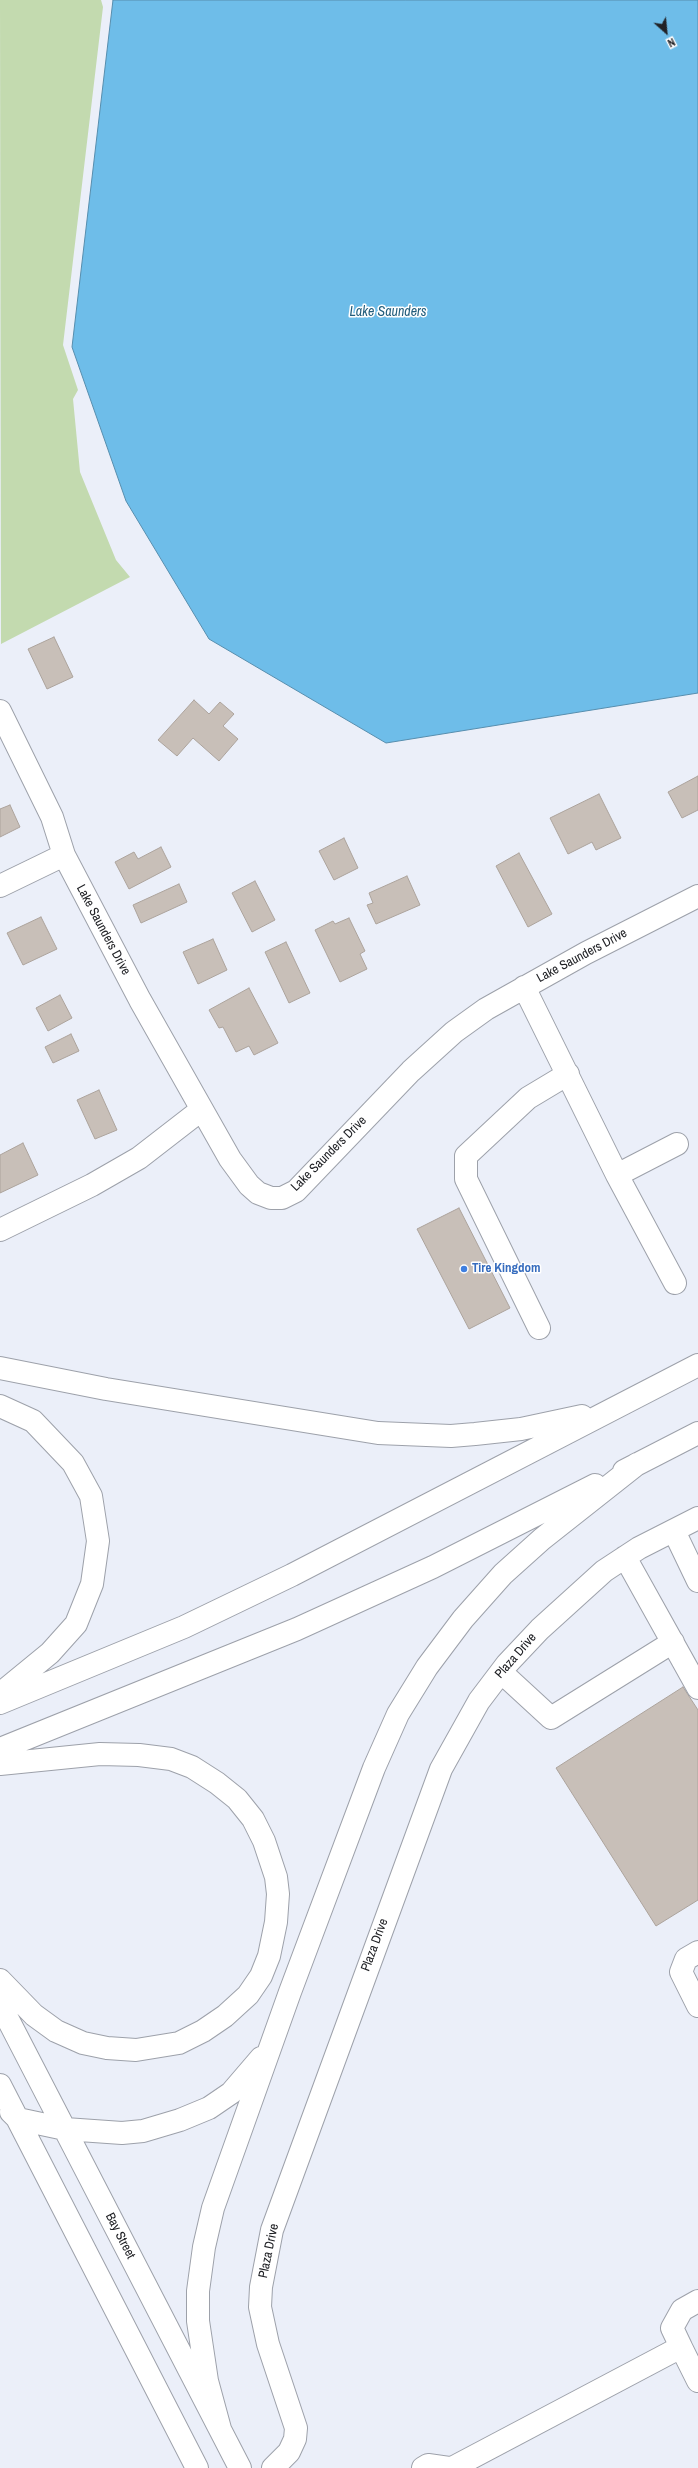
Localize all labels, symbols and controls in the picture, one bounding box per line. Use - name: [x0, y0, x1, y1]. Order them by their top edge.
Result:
- north arrow: [646, 12, 686, 52]
- text: N: [665, 35, 678, 50]
- water label: Lake Saunders: [349, 304, 427, 320]
- street label: Lake Saunders Drive: [73, 882, 133, 978]
- street label: Lake Saunders Drive: [534, 926, 630, 986]
- street label: Lake Saunders Drive: [288, 1113, 370, 1195]
- place label: Tire Kingdom: [472, 1261, 541, 1277]
- marker: Tire Kingdom: [459, 1264, 469, 1274]
- street label: Plaza Drive: [492, 1630, 540, 1682]
- street label: Plaza Drive: [358, 1916, 392, 1974]
- street label: Bay Street: [102, 2210, 138, 2262]
- street label: Plaza Drive: [256, 2222, 282, 2280]

